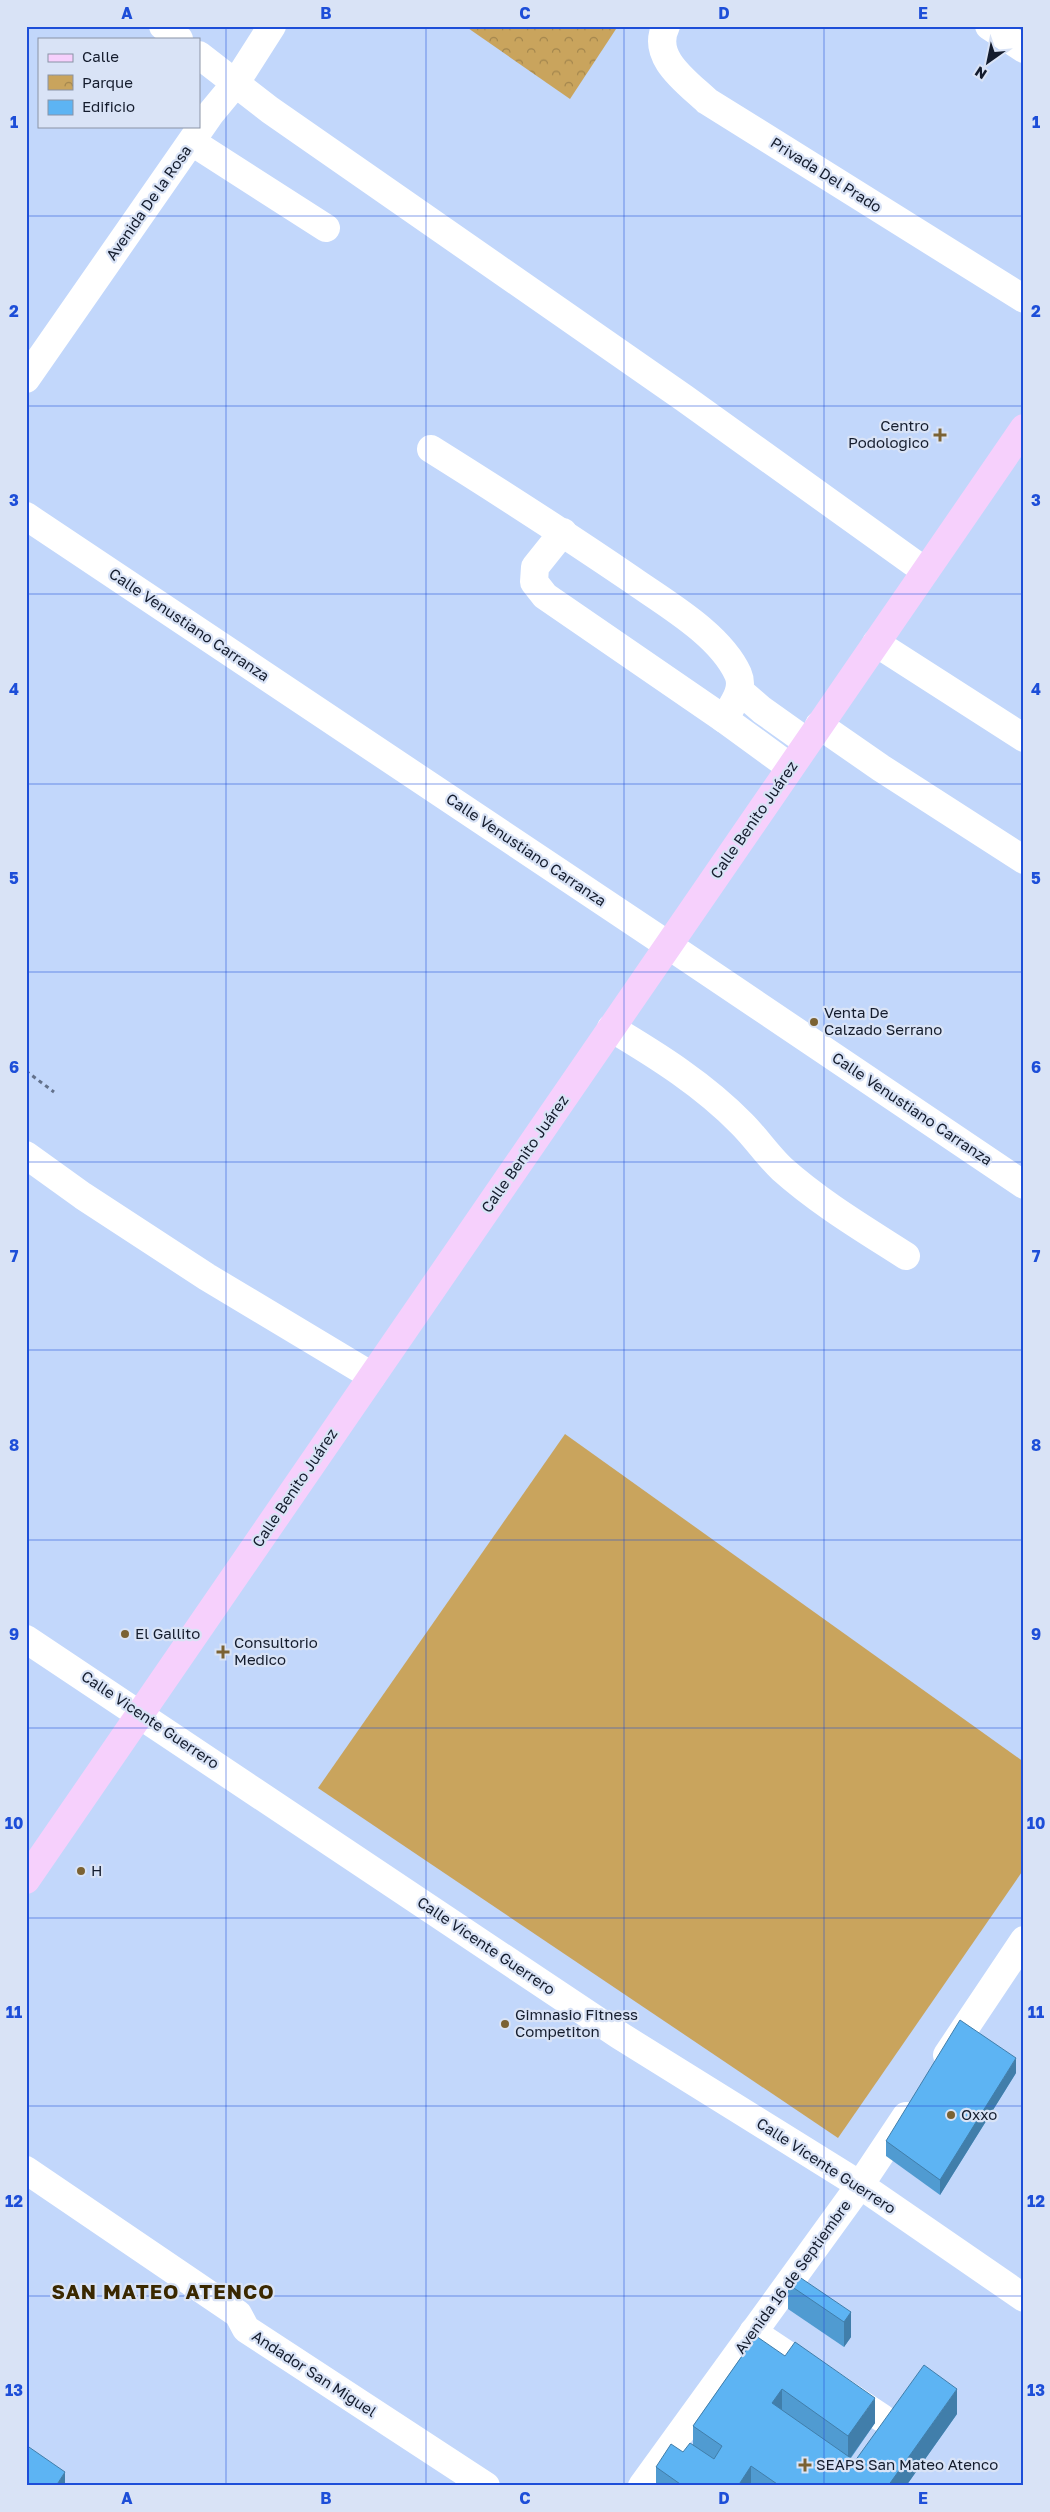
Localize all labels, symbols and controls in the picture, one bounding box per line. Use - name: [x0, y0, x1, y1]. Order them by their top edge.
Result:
- text: A: [121, 3, 133, 23]
- text: B: [320, 3, 332, 23]
- text: C: [519, 3, 531, 23]
- text: D: [718, 3, 730, 23]
- text: E: [918, 3, 928, 23]
- legend: [38, 38, 200, 128]
- north arrow: [962, 38, 1012, 88]
- text: Calle: [82, 47, 119, 65]
- text: N: [972, 63, 990, 83]
- text: Parque: [82, 73, 133, 91]
- text: Edificio: [82, 97, 135, 115]
- text: 1: [10, 112, 18, 132]
- text: 1: [1032, 112, 1040, 132]
- street label: Privada Del Prado: [768, 133, 885, 216]
- street label: Avenida De la Rosa: [102, 142, 195, 263]
- text: 2: [9, 301, 19, 321]
- text: 2: [1031, 301, 1041, 321]
- place label: Centro Podologico: [848, 416, 929, 451]
- marker: Centro Podologico: [933, 428, 947, 442]
- text: 3: [9, 490, 19, 510]
- text: 3: [1031, 490, 1041, 510]
- street label: Calle Venustiano Carranza: [106, 564, 273, 685]
- text: 4: [9, 679, 19, 699]
- text: 4: [1031, 679, 1041, 699]
- street label: Calle Benito Juárez: [706, 757, 801, 882]
- street label: Calle Venustiano Carranza: [443, 789, 610, 910]
- text: 5: [9, 868, 19, 888]
- text: 5: [1031, 868, 1041, 888]
- place label: Venta De Calzado Serrano: [824, 1003, 942, 1038]
- marker: Venta De Calzado Serrano: [808, 1016, 820, 1028]
- street label: Calle Venustiano Carranza: [829, 1048, 996, 1169]
- text: 6: [9, 1057, 19, 1077]
- text: 6: [1031, 1057, 1041, 1077]
- street label: Calle Benito Juárez: [477, 1091, 572, 1216]
- text: 7: [10, 1246, 19, 1266]
- text: 7: [1032, 1246, 1041, 1266]
- street label: Calle Benito Juárez: [248, 1424, 341, 1550]
- text: 8: [9, 1435, 19, 1455]
- text: 8: [1031, 1435, 1041, 1455]
- text: 9: [9, 1624, 19, 1644]
- place label: El Gallito: [135, 1624, 200, 1642]
- text: 9: [1031, 1624, 1041, 1644]
- marker: El Gallito: [119, 1628, 131, 1640]
- place label: Consultorio Medico: [234, 1633, 318, 1668]
- marker: Consultorio Medico: [216, 1645, 230, 1659]
- street label: Calle Vicente Guerrero: [78, 1666, 223, 1772]
- text: 10: [5, 1813, 23, 1833]
- text: 10: [1027, 1813, 1045, 1833]
- place label: H: [91, 1861, 102, 1879]
- marker: H: [75, 1865, 87, 1877]
- street label: Calle Vicente Guerrero: [414, 1892, 559, 1998]
- text: 11: [6, 2002, 22, 2022]
- text: 11: [1028, 2002, 1044, 2022]
- place label: Gimnasio Fitness Competiton: [515, 2005, 638, 2040]
- marker: Gimnasio Fitness Competiton: [499, 2018, 511, 2030]
- place label: Oxxo: [961, 2105, 997, 2123]
- marker: Oxxo: [945, 2109, 957, 2121]
- street label: Calle Vicente Guerrero: [754, 2113, 900, 2217]
- text: 12: [5, 2191, 23, 2211]
- text: 12: [1027, 2191, 1045, 2211]
- street label: Avenida 16 de Septiembre: [730, 2196, 854, 2357]
- district label: SAN MATEO ATENCO: [51, 2279, 275, 2303]
- street label: Andador San Miguel: [249, 2326, 380, 2420]
- text: 13: [5, 2380, 23, 2400]
- text: 13: [1027, 2380, 1045, 2400]
- place label: SEAPS San Mateo Atenco: [816, 2455, 998, 2473]
- marker: SEAPS San Mateo Atenco: [798, 2458, 812, 2472]
- text: A: [121, 2488, 133, 2508]
- text: B: [320, 2488, 332, 2508]
- text: C: [519, 2488, 531, 2508]
- text: D: [718, 2488, 730, 2508]
- text: E: [918, 2488, 928, 2508]

